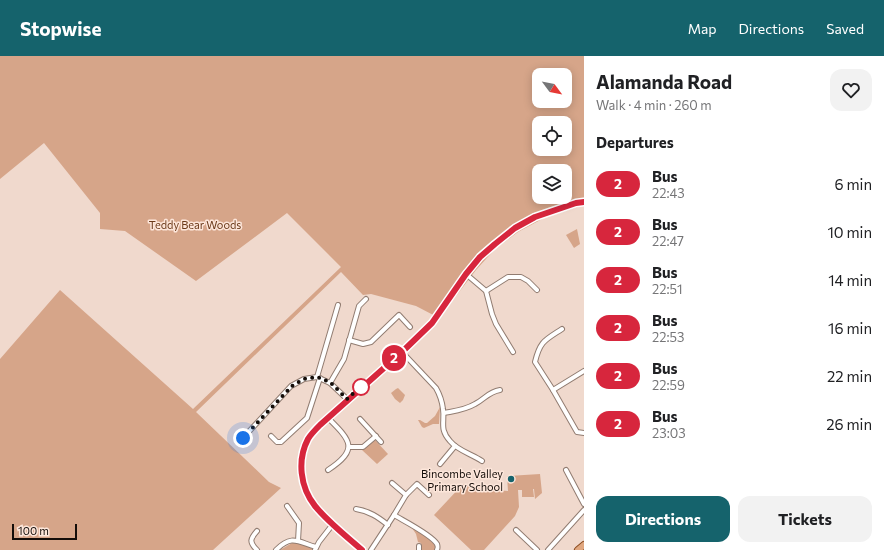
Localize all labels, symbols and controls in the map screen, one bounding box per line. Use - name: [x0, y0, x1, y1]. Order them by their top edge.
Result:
- text: Stopwise: [20, 17, 101, 40]
- text: Map: [688, 20, 717, 37]
- text: Directions: [739, 20, 804, 37]
- text: Saved: [826, 20, 864, 37]
- north arrow: [532, 68, 572, 108]
- map controls: [532, 68, 572, 204]
- button: heart: [830, 69, 872, 111]
- text: Alamanda Road: [596, 70, 732, 93]
- text: Walk · 4 min · 260 m: [596, 97, 712, 113]
- button: locate: [532, 116, 572, 156]
- text: Departures: [596, 133, 674, 151]
- button: layers: [532, 164, 572, 204]
- text: Bus: [652, 167, 677, 185]
- text: 2: [614, 175, 622, 192]
- text: 6 min: [834, 175, 872, 193]
- text: 22:43: [652, 185, 685, 201]
- text: Bus: [652, 215, 677, 233]
- park label: Teddy Bear Woods: [149, 218, 241, 231]
- text: 2: [614, 223, 622, 240]
- text: 10 min: [827, 223, 872, 241]
- text: 22:47: [652, 233, 684, 249]
- text: Bus: [652, 263, 677, 281]
- text: 2: [614, 271, 622, 288]
- text: 14 min: [828, 271, 872, 289]
- text: 22:51: [652, 281, 683, 297]
- text: Bus: [652, 311, 677, 329]
- text: 2: [614, 319, 622, 336]
- text: 16 min: [828, 319, 872, 337]
- text: 22:53: [652, 329, 684, 345]
- line badge: 2: [381, 345, 407, 371]
- text: 2: [390, 349, 398, 366]
- text: Bus: [652, 359, 677, 377]
- text: 2: [614, 367, 622, 384]
- text: 22 min: [827, 367, 872, 385]
- text: 22:59: [652, 377, 685, 393]
- unlabelled marker: [352, 378, 370, 396]
- text: Bus: [652, 407, 677, 425]
- text: 2: [614, 415, 622, 432]
- text: 26 min: [826, 415, 872, 433]
- text: 23:03: [652, 425, 686, 441]
- your location: [233, 428, 253, 448]
- place label: Bincombe Valley Primary School: [421, 467, 503, 493]
- marker: Bincombe Valley Primary School: [506, 474, 516, 484]
- button: Directions: [596, 496, 730, 542]
- button: Tickets: [738, 496, 872, 542]
- scale bar: [12, 522, 77, 541]
- text: 100 m: [18, 524, 49, 537]

